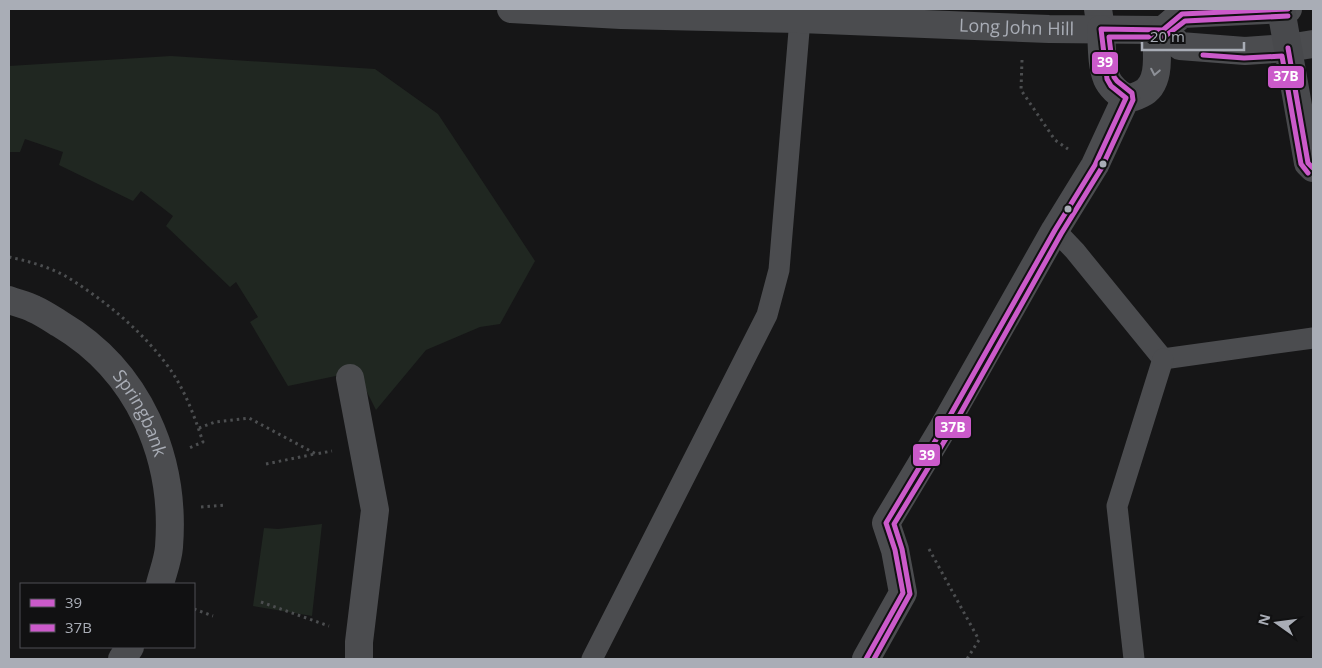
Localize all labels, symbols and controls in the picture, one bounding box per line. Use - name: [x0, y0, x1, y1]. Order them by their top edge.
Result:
- street label: Long John Hill: [959, 12, 1074, 40]
- scale bar: [1142, 20, 1244, 52]
- text: 20 m: [1150, 26, 1185, 46]
- line badge: 39: [1091, 51, 1119, 75]
- text: 39: [1097, 52, 1113, 71]
- line badge: 37B: [1267, 65, 1305, 89]
- text: 37B: [1273, 66, 1299, 85]
- one-way arrow: [1150, 68, 1160, 77]
- unlabelled marker: [1098, 159, 1108, 169]
- unlabelled marker: [1063, 204, 1073, 214]
- street label: Springbank: [108, 364, 173, 460]
- line badge: 37B: [934, 415, 972, 439]
- text: 37B: [940, 417, 966, 436]
- line badge: 39: [912, 443, 941, 467]
- text: 39: [919, 445, 935, 464]
- legend: [20, 583, 195, 648]
- text: 39: [65, 592, 82, 612]
- north arrow: [1252, 598, 1302, 648]
- text: N: [1253, 612, 1274, 628]
- text: 37B: [65, 617, 92, 637]

